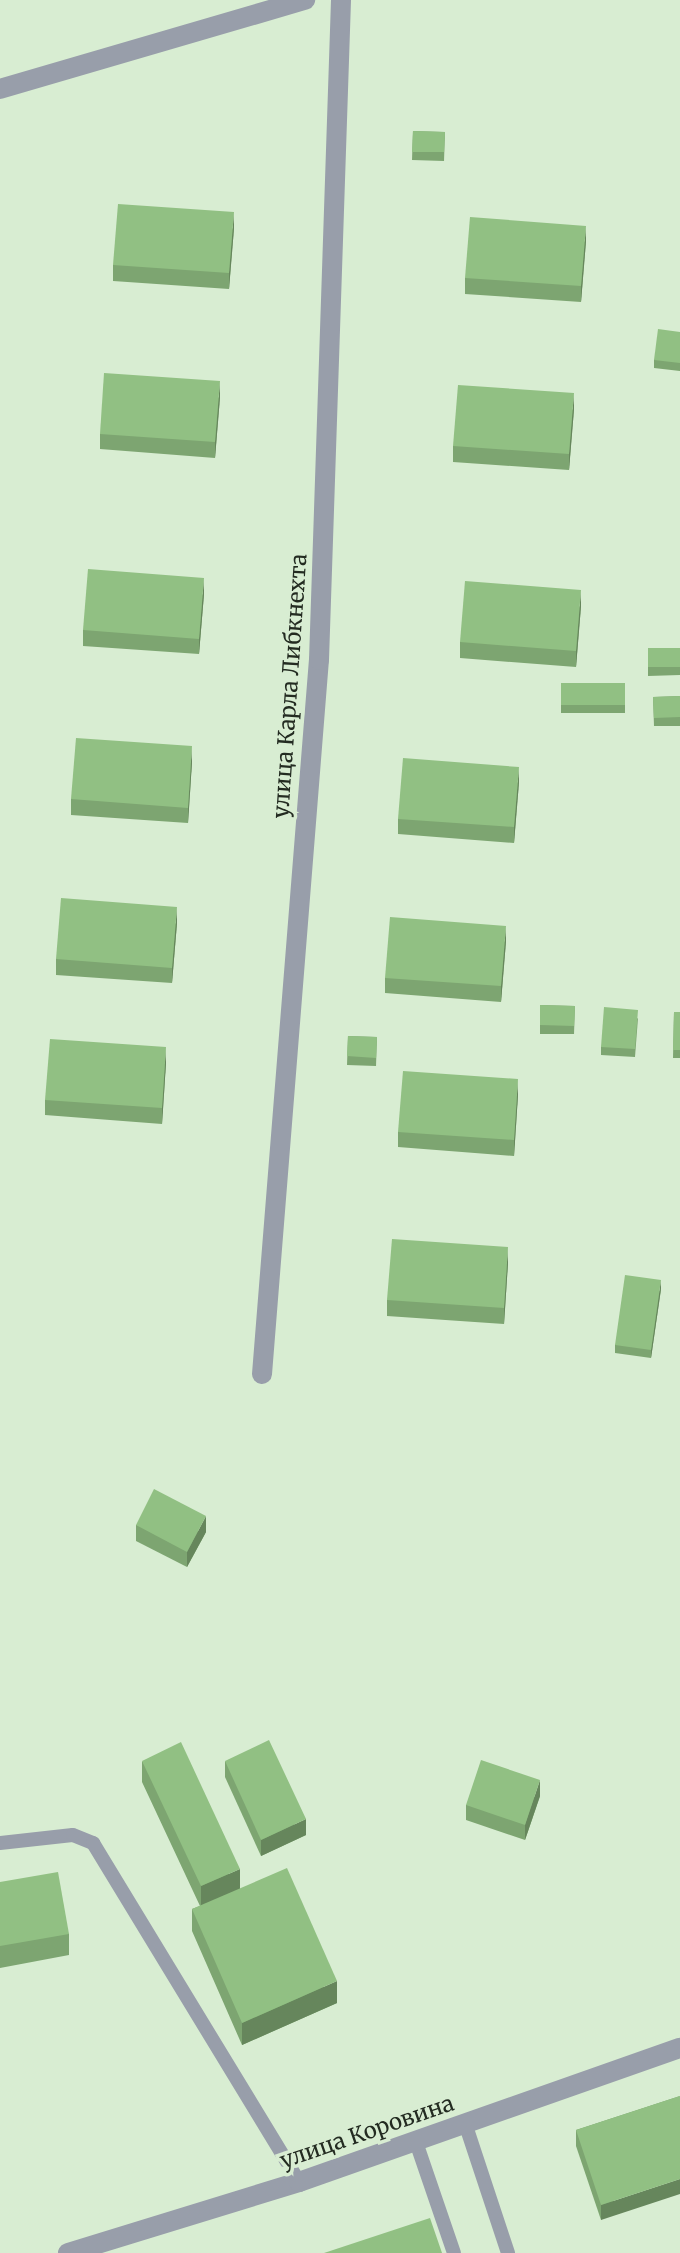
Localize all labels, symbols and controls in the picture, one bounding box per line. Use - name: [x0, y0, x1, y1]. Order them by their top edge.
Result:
- street label: улица Карла Либкнехта: [268, 553, 312, 819]
- street label: улица Коровина: [277, 2090, 457, 2174]

